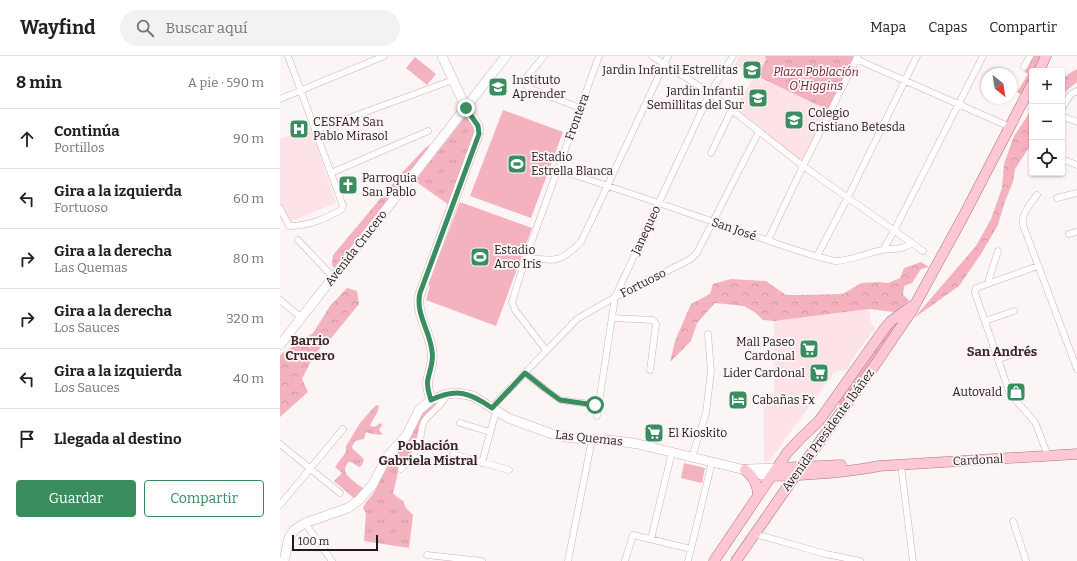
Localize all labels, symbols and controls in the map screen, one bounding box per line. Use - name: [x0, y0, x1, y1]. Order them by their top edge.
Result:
- search box: [120, 10, 400, 46]
- text: Wayfind: [20, 16, 96, 39]
- icon: search: [134, 17, 156, 39]
- text: Buscar aquí: [166, 19, 247, 37]
- text: Mapa: [870, 19, 906, 36]
- text: Capas: [928, 19, 967, 36]
- text: Compartir: [989, 19, 1057, 36]
- school or university icon: Jardin Infantil Estrellitas: [741, 59, 763, 81]
- place label: Jardin Infantil Estrellitas: [601, 63, 738, 77]
- park label: Plaza Población O'Higgins: [773, 65, 859, 93]
- north arrow: [981, 68, 1017, 104]
- map controls: [1029, 68, 1065, 176]
- button: +: [1029, 68, 1065, 104]
- text: 8 min: [16, 72, 62, 93]
- place label: Instituto Aprender: [512, 73, 566, 101]
- text: A pie · 590 m: [188, 75, 264, 90]
- school or university icon: Instituto Aprender: [487, 76, 509, 98]
- place label: Jardin Infantil Semillitas del Sur: [647, 84, 745, 112]
- school or university icon: Jardin Infantil Semillitas del Sur: [747, 87, 769, 109]
- street label: Frontera: [562, 92, 592, 142]
- route end: [457, 99, 475, 117]
- button: −: [1029, 104, 1065, 140]
- place label: Colegio Cristiano Betesda: [808, 106, 906, 134]
- school or university icon: Colegio Cristiano Betesda: [783, 109, 805, 131]
- place label: CESFAM San Pablo Mirasol: [313, 115, 389, 143]
- hospital icon: CESFAM San Pablo Mirasol: [288, 118, 310, 140]
- text: Continúa: [54, 122, 120, 140]
- icon: ahead: [16, 128, 38, 150]
- text: 90 m: [233, 131, 264, 146]
- text: Portillos: [54, 140, 105, 155]
- button: locate: [1029, 140, 1065, 176]
- place label: Estadio Estrella Blanca: [531, 150, 614, 178]
- sports icon: Estadio Estrella Blanca: [506, 153, 528, 175]
- place label: Parroquia San Pablo: [362, 171, 417, 199]
- church icon: Parroquia San Pablo: [337, 174, 359, 196]
- text: Gira a la izquierda: [54, 182, 182, 200]
- icon: left: [16, 188, 38, 210]
- text: 60 m: [233, 191, 264, 206]
- text: Fortuoso: [54, 200, 108, 215]
- street label: Janequeo: [628, 203, 663, 258]
- street label: Avenida Crucero: [322, 207, 390, 289]
- street label: San José: [710, 215, 758, 243]
- text: Gira a la derecha: [54, 242, 172, 260]
- place label: Estadio Arco Iris: [494, 243, 541, 271]
- sports icon: Estadio Arco Iris: [469, 246, 491, 268]
- icon: right: [16, 248, 38, 270]
- text: 80 m: [233, 251, 264, 266]
- text: Las Quemas: [54, 260, 128, 275]
- street label: Fortuoso: [618, 265, 668, 301]
- text: Gira a la derecha: [54, 302, 172, 320]
- icon: right: [16, 308, 38, 330]
- text: 320 m: [226, 311, 264, 326]
- text: Los Sauces: [54, 320, 120, 335]
- district label: Barrio Crucero: [285, 333, 335, 363]
- place label: Mall Paseo Cardonal: [736, 335, 796, 363]
- supermarket icon: Mall Paseo Cardonal: [798, 338, 820, 360]
- district label: San Andrés: [967, 344, 1037, 359]
- text: Gira a la izquierda: [54, 362, 182, 380]
- supermarket icon: Lider Cardonal: [808, 362, 830, 384]
- place label: Lider Cardonal: [723, 366, 806, 380]
- street label: Avenida Presidente Ibáñez: [779, 366, 877, 494]
- icon: left: [16, 368, 38, 390]
- text: 40 m: [233, 371, 264, 386]
- text: Los Sauces: [54, 380, 120, 395]
- shop icon: Autovald: [1005, 381, 1027, 403]
- place label: Autovald: [952, 385, 1002, 399]
- hotel icon: Cabañas Fx: [727, 389, 749, 411]
- place label: Cabañas Fx: [752, 393, 815, 407]
- route start: [586, 396, 604, 414]
- supermarket icon: El Kioskito: [643, 422, 665, 444]
- place label: El Kioskito: [668, 426, 727, 440]
- street label: Las Quemas: [555, 427, 624, 449]
- icon: arrive: [16, 428, 38, 450]
- text: Llegada al destino: [54, 430, 182, 448]
- district label: Población Gabriela Mistral: [378, 438, 478, 468]
- street label: Cardonal: [952, 452, 1004, 468]
- button: Guardar: [16, 480, 136, 517]
- button: Compartir: [144, 480, 264, 517]
- scale bar: [292, 533, 378, 552]
- text: 100 m: [298, 535, 329, 548]

